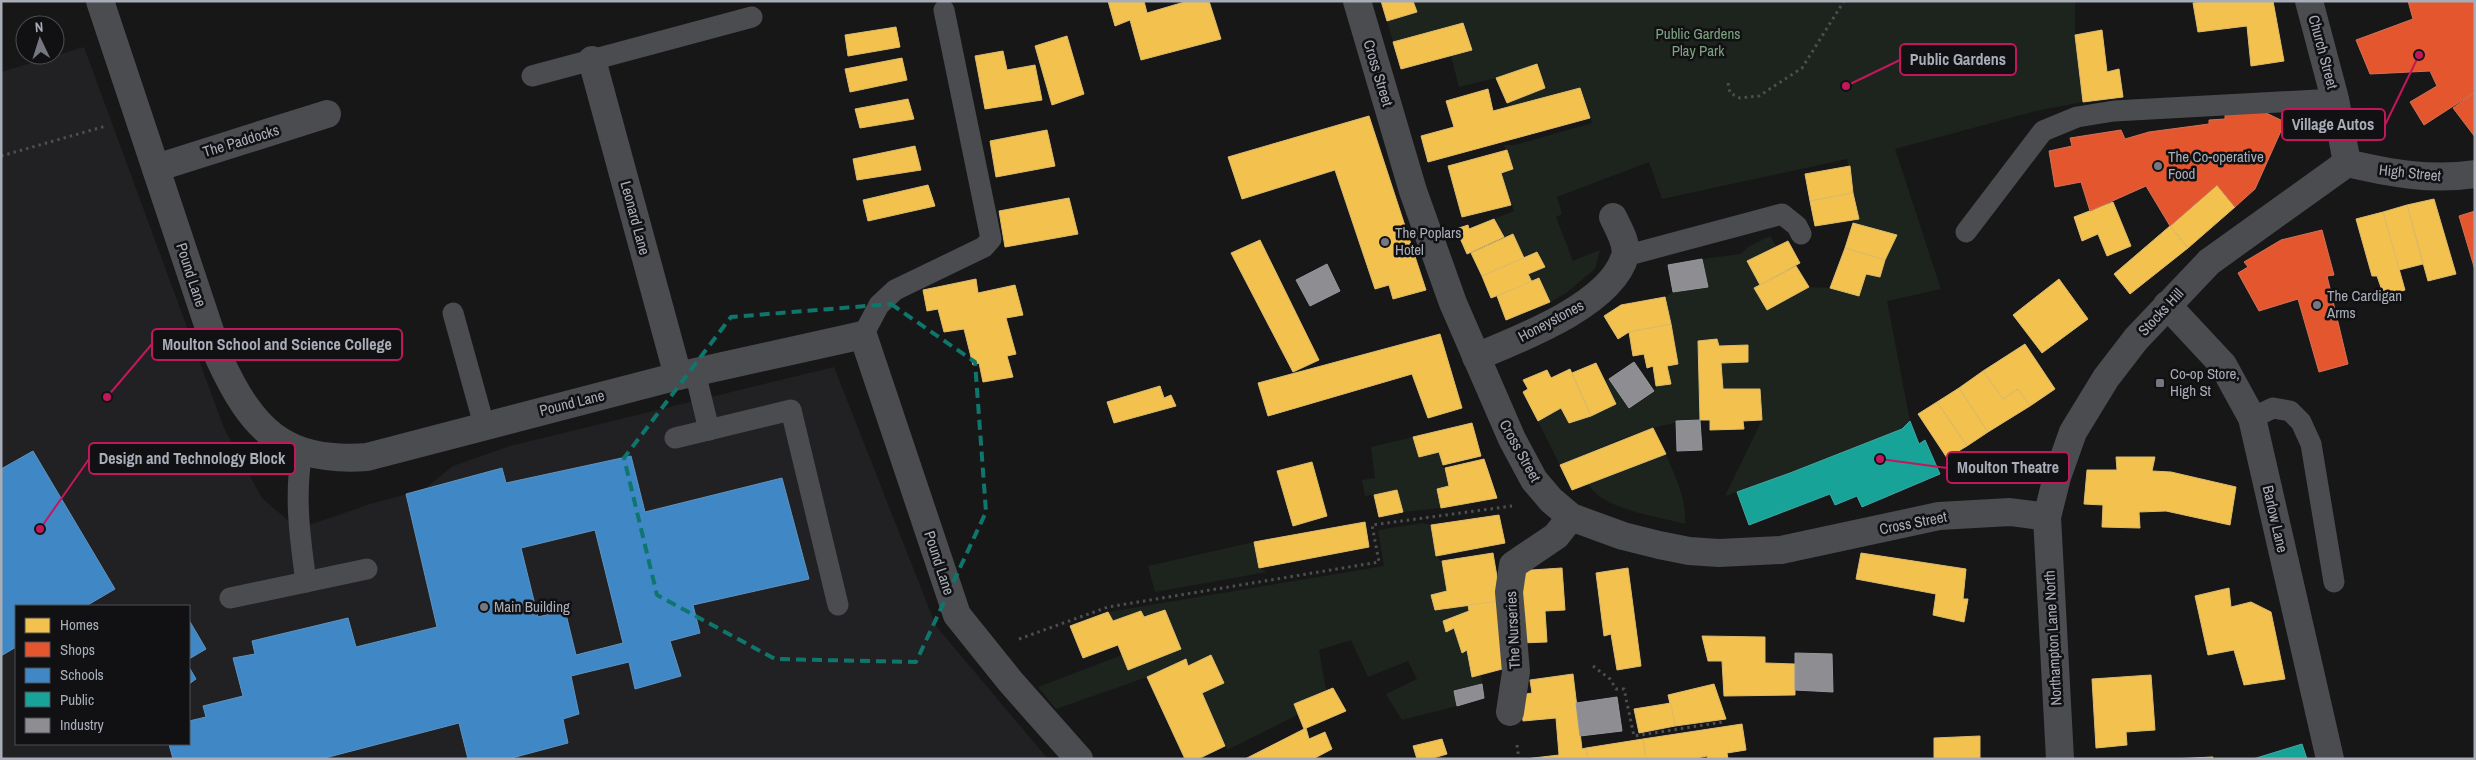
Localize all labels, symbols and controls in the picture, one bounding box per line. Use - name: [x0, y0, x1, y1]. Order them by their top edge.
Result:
- street label: Church Street: [2304, 13, 2344, 92]
- north arrow: [15, 15, 65, 65]
- text: N: [34, 18, 44, 36]
- park label: Public Gardens Play Park: [1656, 23, 1740, 61]
- street label: Cross Street: [1358, 37, 1399, 109]
- callout: Public Gardens: [1900, 44, 2016, 75]
- text: Public Gardens: [1910, 48, 2006, 70]
- callout: Village Autos: [2282, 109, 2385, 140]
- text: Village Autos: [2292, 113, 2374, 135]
- street label: The Paddocks: [200, 119, 282, 162]
- place label: The Co-operative Food: [2168, 146, 2264, 184]
- street label: High Street: [2378, 159, 2443, 186]
- marker: The Co-operative Food: [2152, 160, 2164, 172]
- street label: Leonard Lane: [616, 178, 655, 257]
- place label: The Poplars Hotel: [1395, 222, 1461, 260]
- marker: The Poplars Hotel: [1379, 236, 1391, 248]
- street label: Pound Lane: [171, 240, 212, 310]
- street label: Stocks Hill: [2133, 283, 2188, 340]
- place label: The Cardigan Arms: [2326, 285, 2402, 323]
- street label: Honeystones: [1514, 294, 1587, 347]
- marker: The Cardigan Arms: [2311, 299, 2323, 311]
- callout: Moulton School and Science College: [152, 329, 402, 360]
- text: Moulton School and Science College: [162, 333, 392, 355]
- place label: Co-op Store, High St: [2170, 363, 2240, 401]
- marker: Co-op Store, High St: [2154, 377, 2166, 389]
- street label: Pound Lane: [537, 384, 607, 421]
- street label: Cross Street: [1495, 416, 1546, 486]
- callout: Design and Technology Block: [89, 443, 295, 474]
- text: Design and Technology Block: [99, 447, 286, 469]
- callout: Moulton Theatre: [1947, 452, 2069, 483]
- text: Moulton Theatre: [1957, 456, 2059, 478]
- street label: Barlow Lane: [2258, 483, 2293, 555]
- street label: Cross Street: [1877, 506, 1949, 539]
- street label: Pound Lane: [919, 528, 960, 598]
- street label: Northampton Lane North: [2038, 570, 2067, 706]
- street label: The Nurseries: [1500, 591, 1525, 669]
- place label: Main Building: [494, 596, 570, 617]
- marker: Main Building: [478, 601, 490, 613]
- legend: [15, 605, 190, 745]
- text: Homes: [60, 614, 99, 635]
- text: Shops: [60, 639, 95, 660]
- text: Schools: [60, 664, 104, 685]
- text: Public: [60, 689, 94, 710]
- text: Industry: [60, 714, 105, 735]

